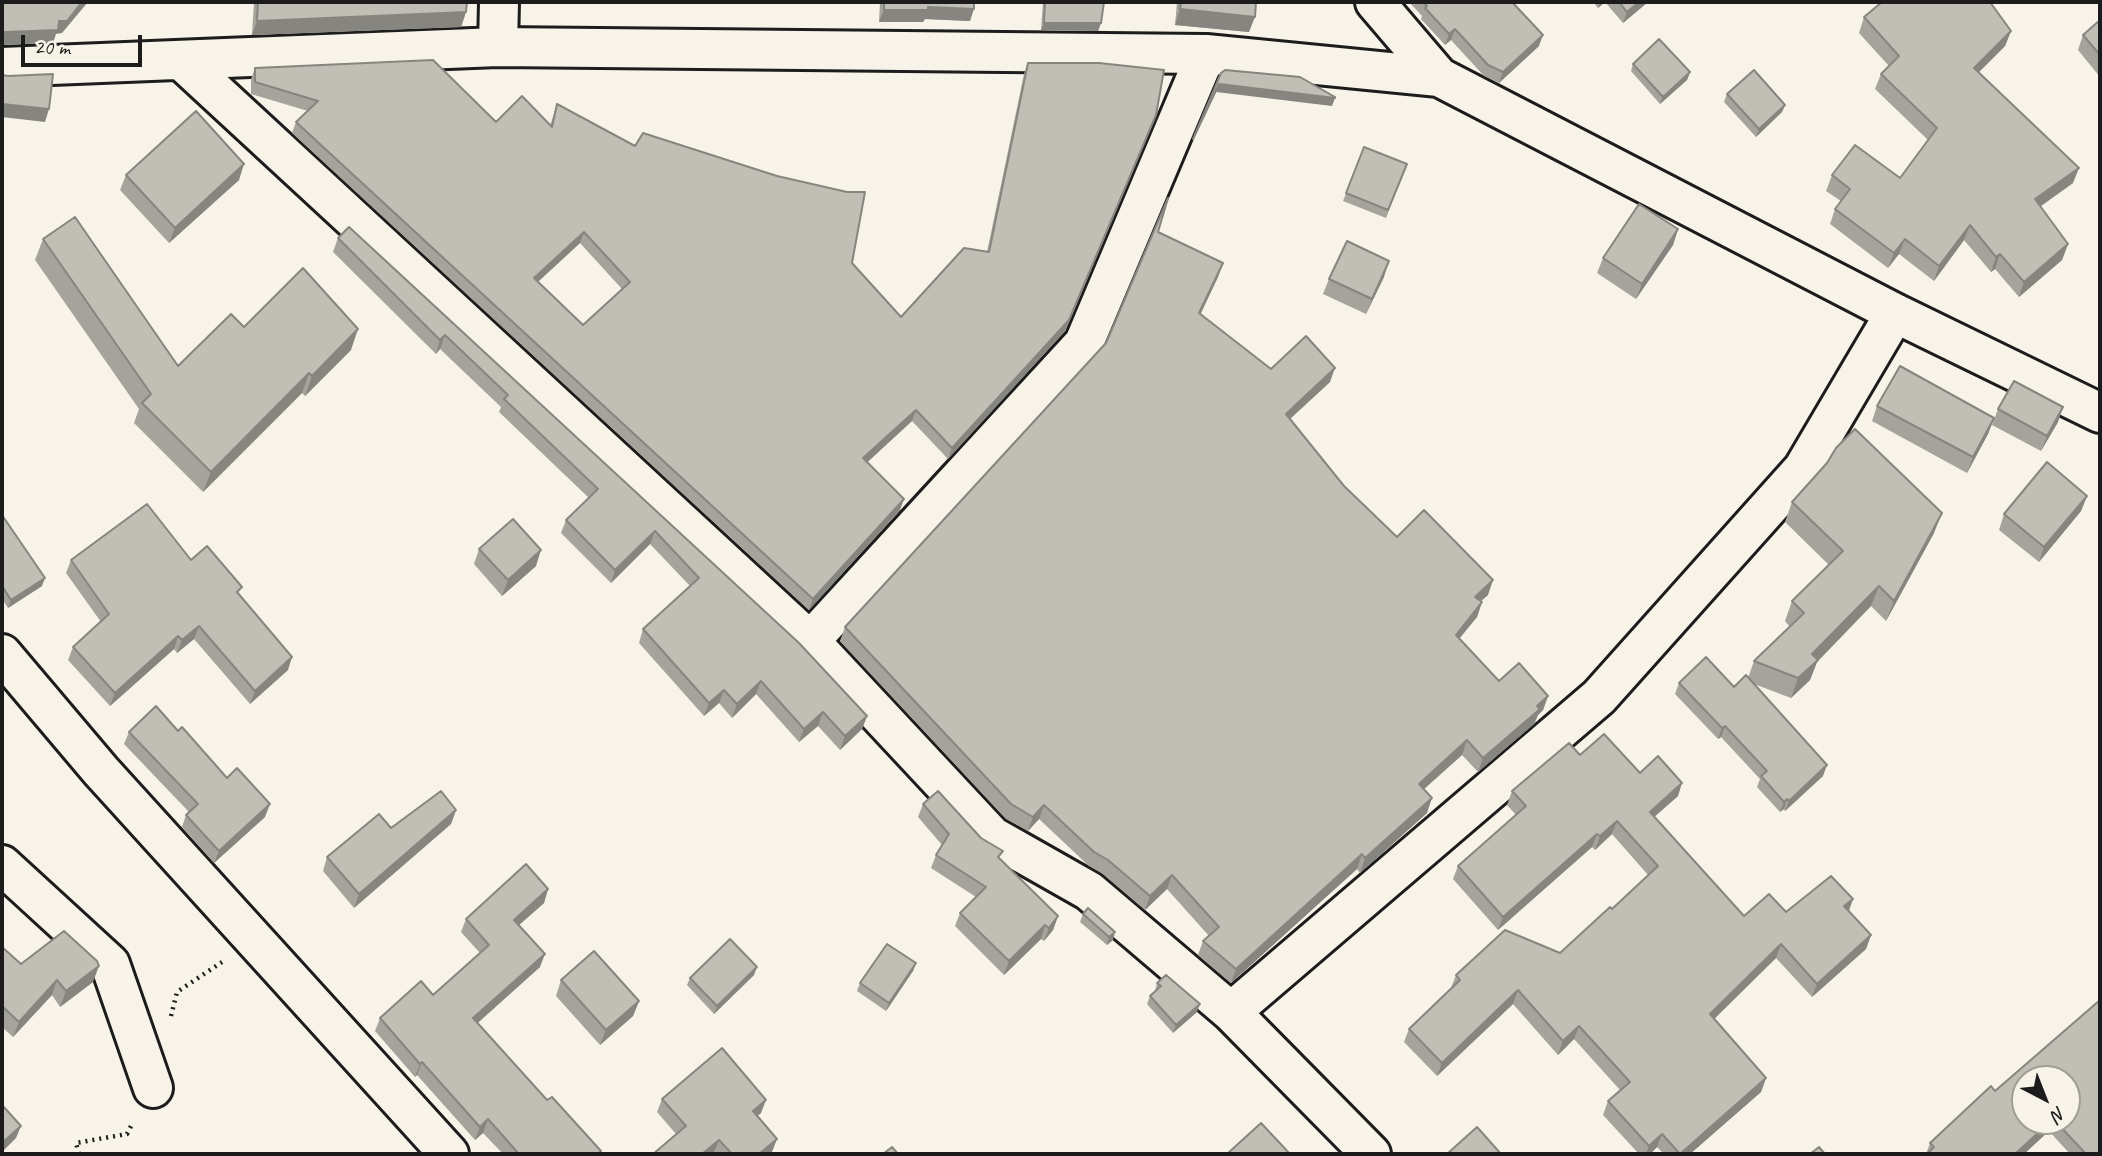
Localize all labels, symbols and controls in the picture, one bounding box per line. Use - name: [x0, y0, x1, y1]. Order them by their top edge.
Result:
- scale bar: [24, 21, 145, 65]
- text: 20 m: [34, 34, 70, 60]
- north arrow: [2011, 1065, 2081, 1135]
- text: N: [2046, 1101, 2071, 1127]

